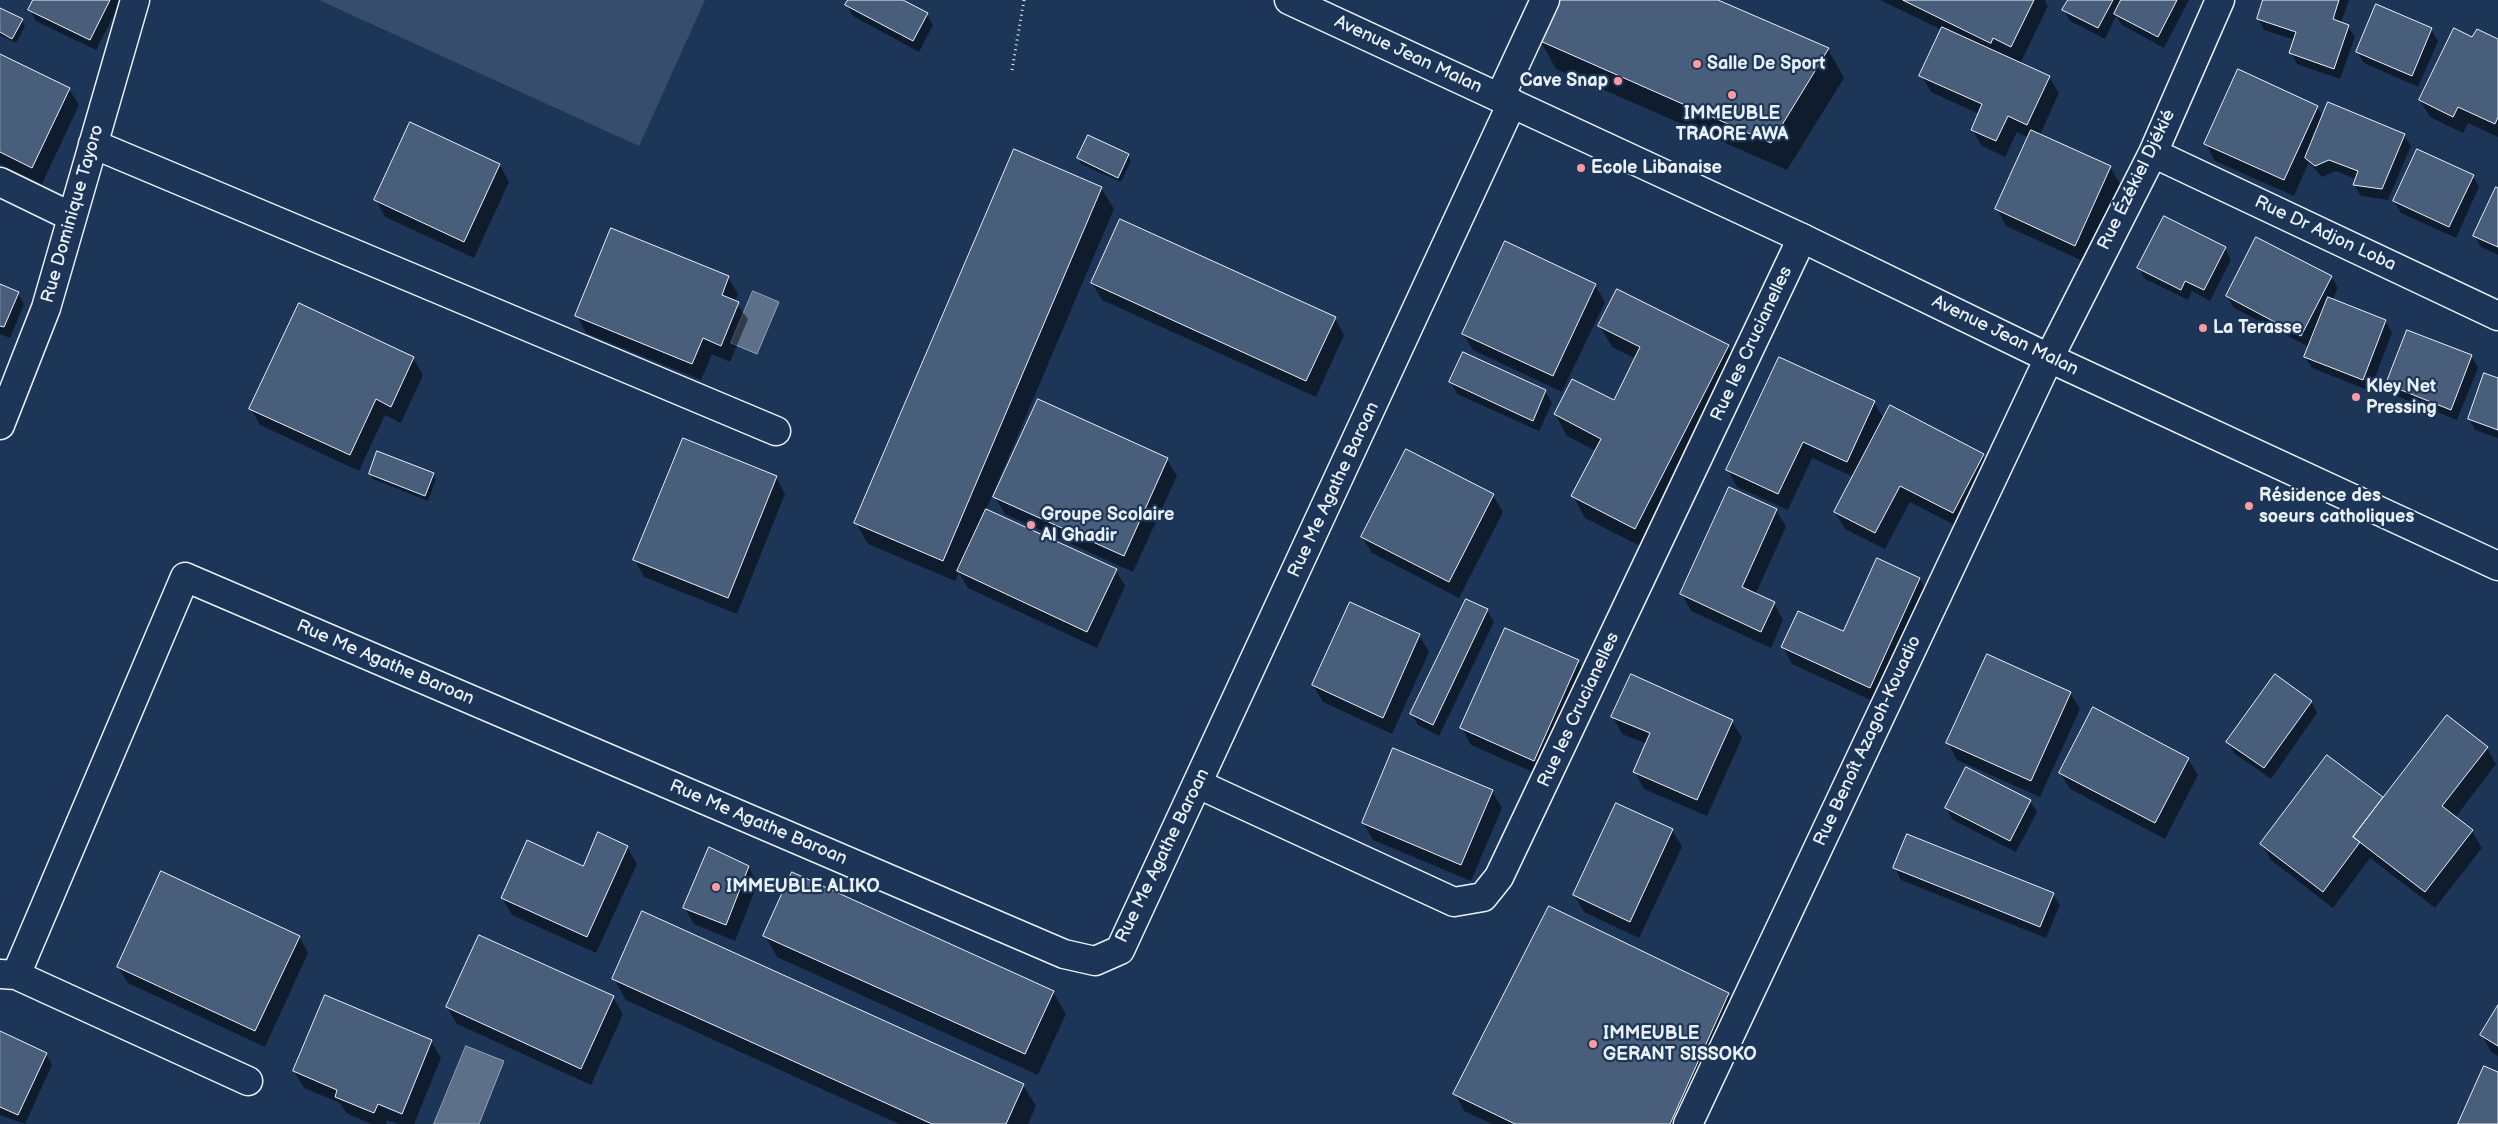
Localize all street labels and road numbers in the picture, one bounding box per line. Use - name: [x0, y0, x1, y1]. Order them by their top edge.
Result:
- street label: Avenue Jean Malan: [1331, 11, 1485, 99]
- street label: Rue Ézékiel Djékié: [2094, 106, 2180, 254]
- street label: Rue Dominique Tayoro: [37, 122, 109, 306]
- street label: Rue Dr Adjon Loba: [2251, 192, 2399, 276]
- street label: Rue les Crucianelles: [1707, 263, 1797, 425]
- street label: Avenue Jean Malan: [1928, 291, 2082, 381]
- street label: Rue Me Agathe Baroan: [1284, 399, 1384, 581]
- street label: Rue Me Agathe Baroan: [293, 616, 477, 710]
- street label: Rue les Crucianelles: [1534, 629, 1624, 791]
- street label: Rue Benoît Azagoh-Kouadio: [1810, 632, 1926, 850]
- street label: Rue Me Agathe Baroan: [1111, 765, 1215, 947]
- street label: Rue Me Agathe Baroan: [666, 776, 850, 870]

